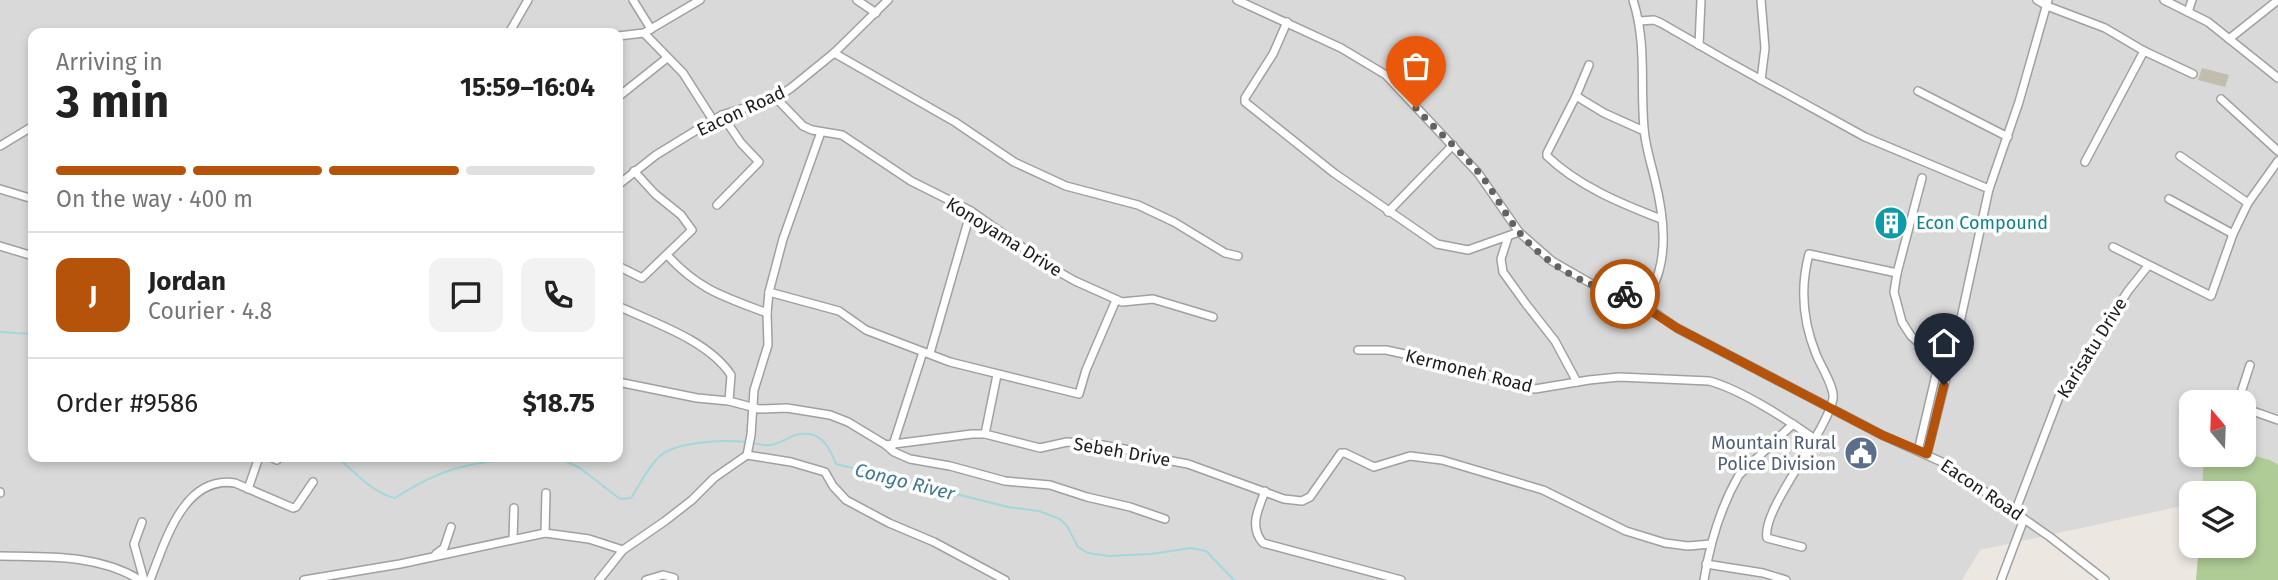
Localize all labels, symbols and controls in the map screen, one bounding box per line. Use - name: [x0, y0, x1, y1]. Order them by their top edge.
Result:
- pin: [1386, 36, 1446, 108]
- icon: bag: [1397, 47, 1435, 85]
- text: Arriving in: [56, 48, 163, 76]
- text: 15:59–16:04: [460, 72, 595, 103]
- text: 3 min: [56, 74, 169, 129]
- street label: Eacon Road: [693, 81, 789, 141]
- text: On the way · 400 m: [56, 185, 253, 213]
- street label: Konoyama Drive: [942, 193, 1066, 281]
- building icon: Econ Compound: [1872, 204, 1910, 242]
- place label: Econ Compound: [1916, 212, 2048, 234]
- button: chat: [429, 258, 503, 332]
- button: phone: [521, 258, 595, 332]
- courier: [1590, 259, 1660, 329]
- text: Jordan: [148, 266, 226, 297]
- icon: bike: [1606, 275, 1644, 313]
- text: J: [89, 280, 97, 311]
- street label: Karisatu Drive: [2052, 294, 2132, 402]
- text: Courier · 4.8: [148, 297, 272, 325]
- pin: [1914, 313, 1974, 385]
- icon: home: [1925, 324, 1963, 362]
- street label: Kermoneh Road: [1403, 345, 1535, 397]
- text: Order #9586: [56, 388, 198, 419]
- text: $18.75: [522, 388, 595, 419]
- north arrow: [2179, 390, 2256, 467]
- map controls: [2179, 390, 2256, 558]
- place label: Mountain Rural Police Division: [1711, 432, 1836, 475]
- street label: Sebeh Drive: [1072, 433, 1172, 471]
- public building icon: Mountain Rural Police Division: [1842, 434, 1880, 472]
- street label: Eacon Road: [1937, 454, 2027, 526]
- water label: Congo River: [853, 458, 958, 505]
- button: layers: [2179, 481, 2256, 558]

